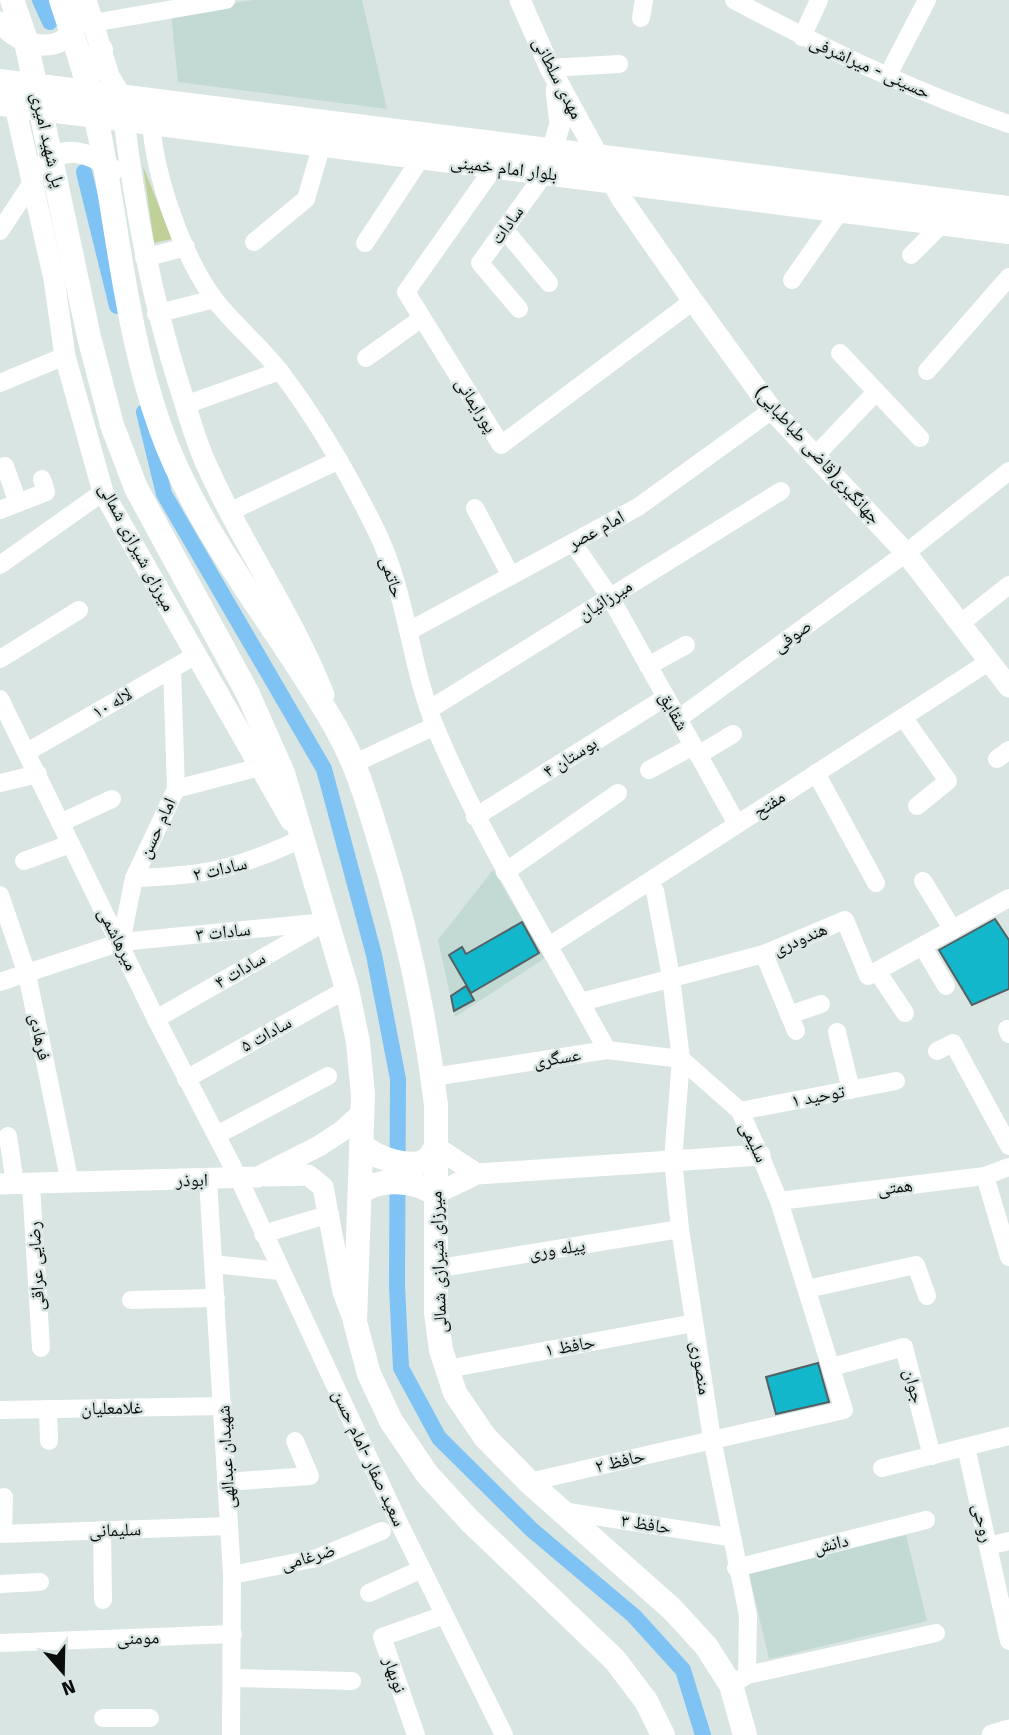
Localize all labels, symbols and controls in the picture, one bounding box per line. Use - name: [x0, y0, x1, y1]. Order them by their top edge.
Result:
- street label: حسینی - میراشرفی: [806, 31, 934, 103]
- street label: مهدی سلطانی: [528, 33, 588, 123]
- street label: پل شهید امیری: [26, 90, 70, 190]
- street label: بلوار امام خمینی: [449, 151, 559, 186]
- street label: سادات: [486, 202, 528, 248]
- street label: پورایمانی: [450, 373, 502, 437]
- street label: جهانگیری(قاضی طباطبایی): [750, 382, 886, 528]
- street label: میرزای شیرازی شمالی: [94, 479, 180, 615]
- street label: امام عصر: [563, 506, 628, 556]
- street label: حاتمی: [375, 554, 409, 600]
- street label: میرزائیان: [574, 575, 636, 625]
- street label: صوفی: [768, 615, 816, 657]
- street label: لاله ۱۰: [88, 683, 136, 723]
- street label: شقایق: [654, 688, 694, 734]
- street label: بوستان ۴: [539, 732, 601, 782]
- street label: مفتح: [749, 786, 790, 823]
- street label: امام حسن: [133, 794, 182, 862]
- street label: سادات ۲: [191, 852, 249, 886]
- street label: میرهاشمی: [93, 904, 143, 974]
- street label: سادات ۳: [195, 918, 251, 946]
- street label: هندودری: [770, 918, 830, 960]
- street label: سادات ۴: [211, 947, 269, 993]
- street label: سادات ۵: [237, 1011, 295, 1057]
- street label: فرهادی: [25, 1012, 55, 1062]
- street label: عسگری: [532, 1043, 582, 1073]
- street label: توحید ۱: [789, 1080, 847, 1112]
- street label: سلیمی: [735, 1118, 773, 1166]
- street label: ابوذر: [175, 1169, 208, 1191]
- street label: همتی: [876, 1174, 914, 1200]
- street label: میرزای شیرازی شمالی: [425, 1191, 451, 1333]
- street label: رضایی عراقی: [23, 1221, 49, 1311]
- street label: پیله وری: [527, 1234, 587, 1264]
- street label: حافظ ۱: [543, 1331, 597, 1361]
- street label: منصوری: [686, 1340, 716, 1396]
- street label: جوان: [899, 1366, 929, 1406]
- street label: سعید صفار -امام حسن: [327, 1386, 410, 1530]
- street label: غلامعلیان: [81, 1396, 143, 1420]
- street label: شهیدان عبدالهی: [212, 1405, 240, 1509]
- street label: حافظ ۲: [593, 1445, 647, 1477]
- street label: روحی: [968, 1501, 998, 1545]
- street label: حافظ ۳: [619, 1509, 673, 1539]
- street label: سلیمانی: [89, 1518, 141, 1542]
- street label: دانش: [811, 1529, 851, 1559]
- street label: ضرغامی: [278, 1539, 338, 1575]
- street label: مومنی: [116, 1626, 160, 1650]
- north arrow: [28, 1637, 98, 1707]
- street label: نوبهار: [378, 1653, 411, 1696]
- text: N: [59, 1675, 79, 1700]

